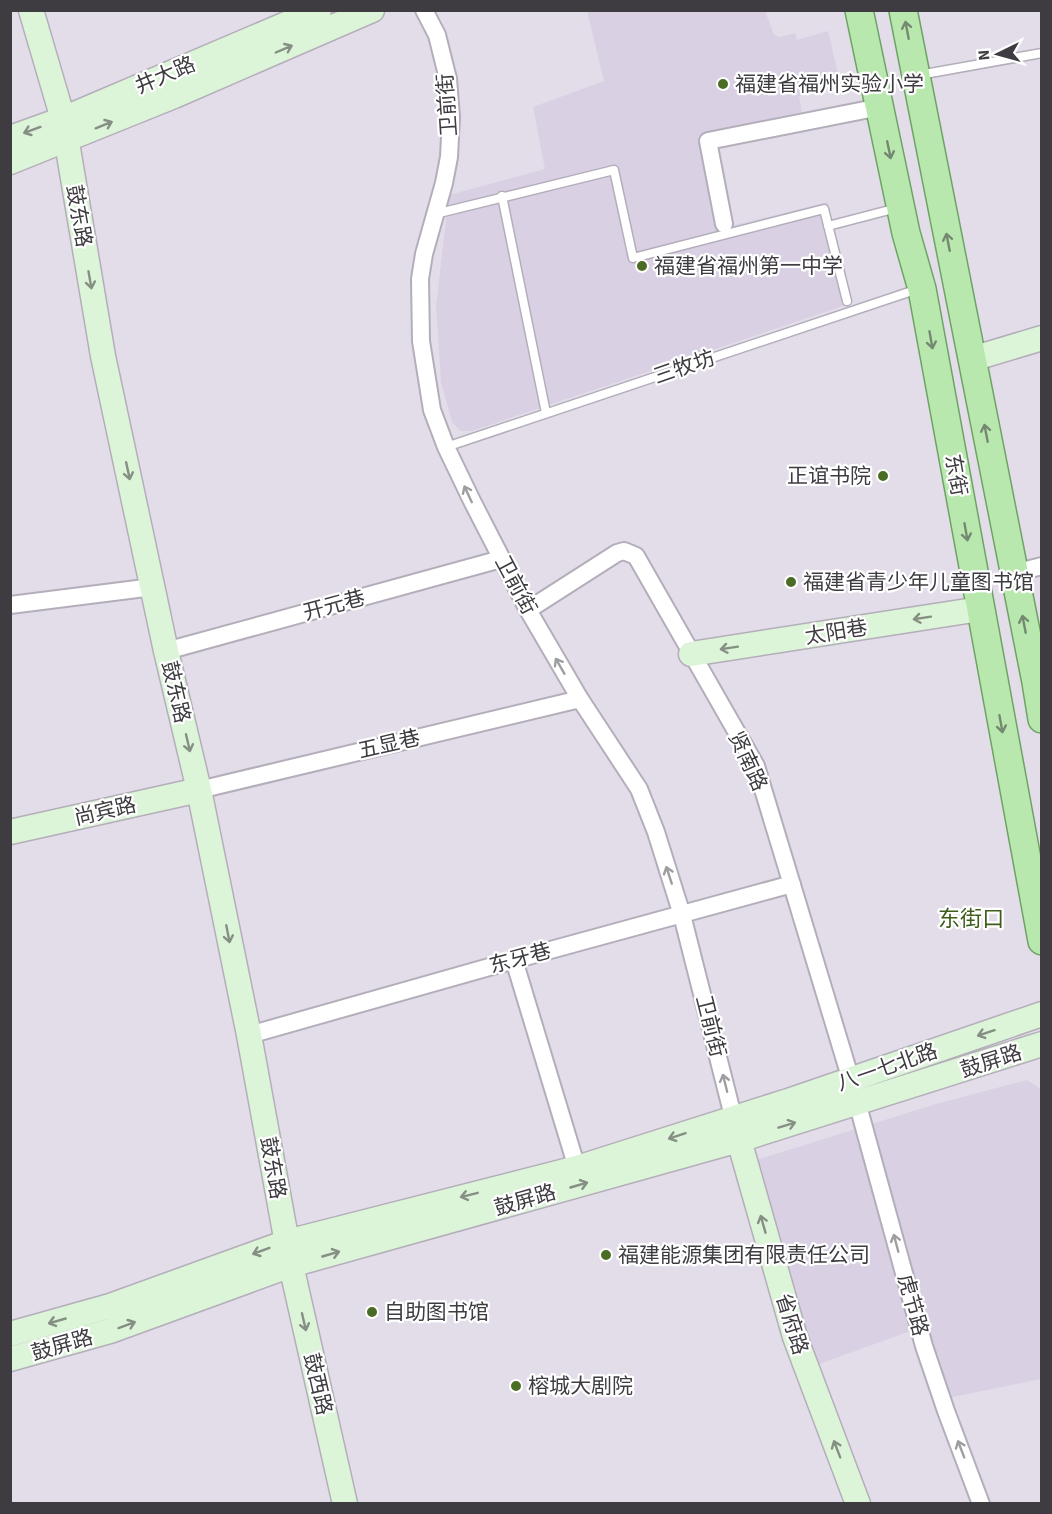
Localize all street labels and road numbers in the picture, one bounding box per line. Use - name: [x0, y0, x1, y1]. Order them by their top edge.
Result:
- street label: 井大路: [130, 49, 200, 101]
- street label: 卫前街: [430, 73, 464, 137]
- street label: 鼓东路: [59, 182, 99, 250]
- street label: 三牧坊: [649, 343, 719, 391]
- street label: 东街: [938, 452, 974, 498]
- street label: 卫前街: [488, 550, 544, 620]
- street label: 开元巷: [300, 582, 368, 628]
- street label: 太阳巷: [803, 612, 869, 652]
- street label: 鼓东路: [154, 658, 198, 726]
- street label: 五显巷: [355, 722, 423, 766]
- street label: 贤南路: [721, 726, 775, 796]
- street label: 尚宾路: [71, 789, 139, 833]
- street label: 东牙巷: [486, 935, 554, 981]
- street label: 卫前街: [689, 992, 733, 1060]
- street label: 八一七北路: [832, 1036, 942, 1098]
- street label: 鼓屏路: [956, 1037, 1026, 1085]
- street label: 鼓东路: [253, 1134, 293, 1202]
- street label: 鼓屏路: [491, 1177, 559, 1223]
- street label: 虎节路: [890, 1271, 936, 1339]
- street label: 省府路: [768, 1289, 816, 1359]
- street label: 鼓屏路: [28, 1322, 96, 1368]
- street label: 鼓西路: [296, 1350, 340, 1418]

